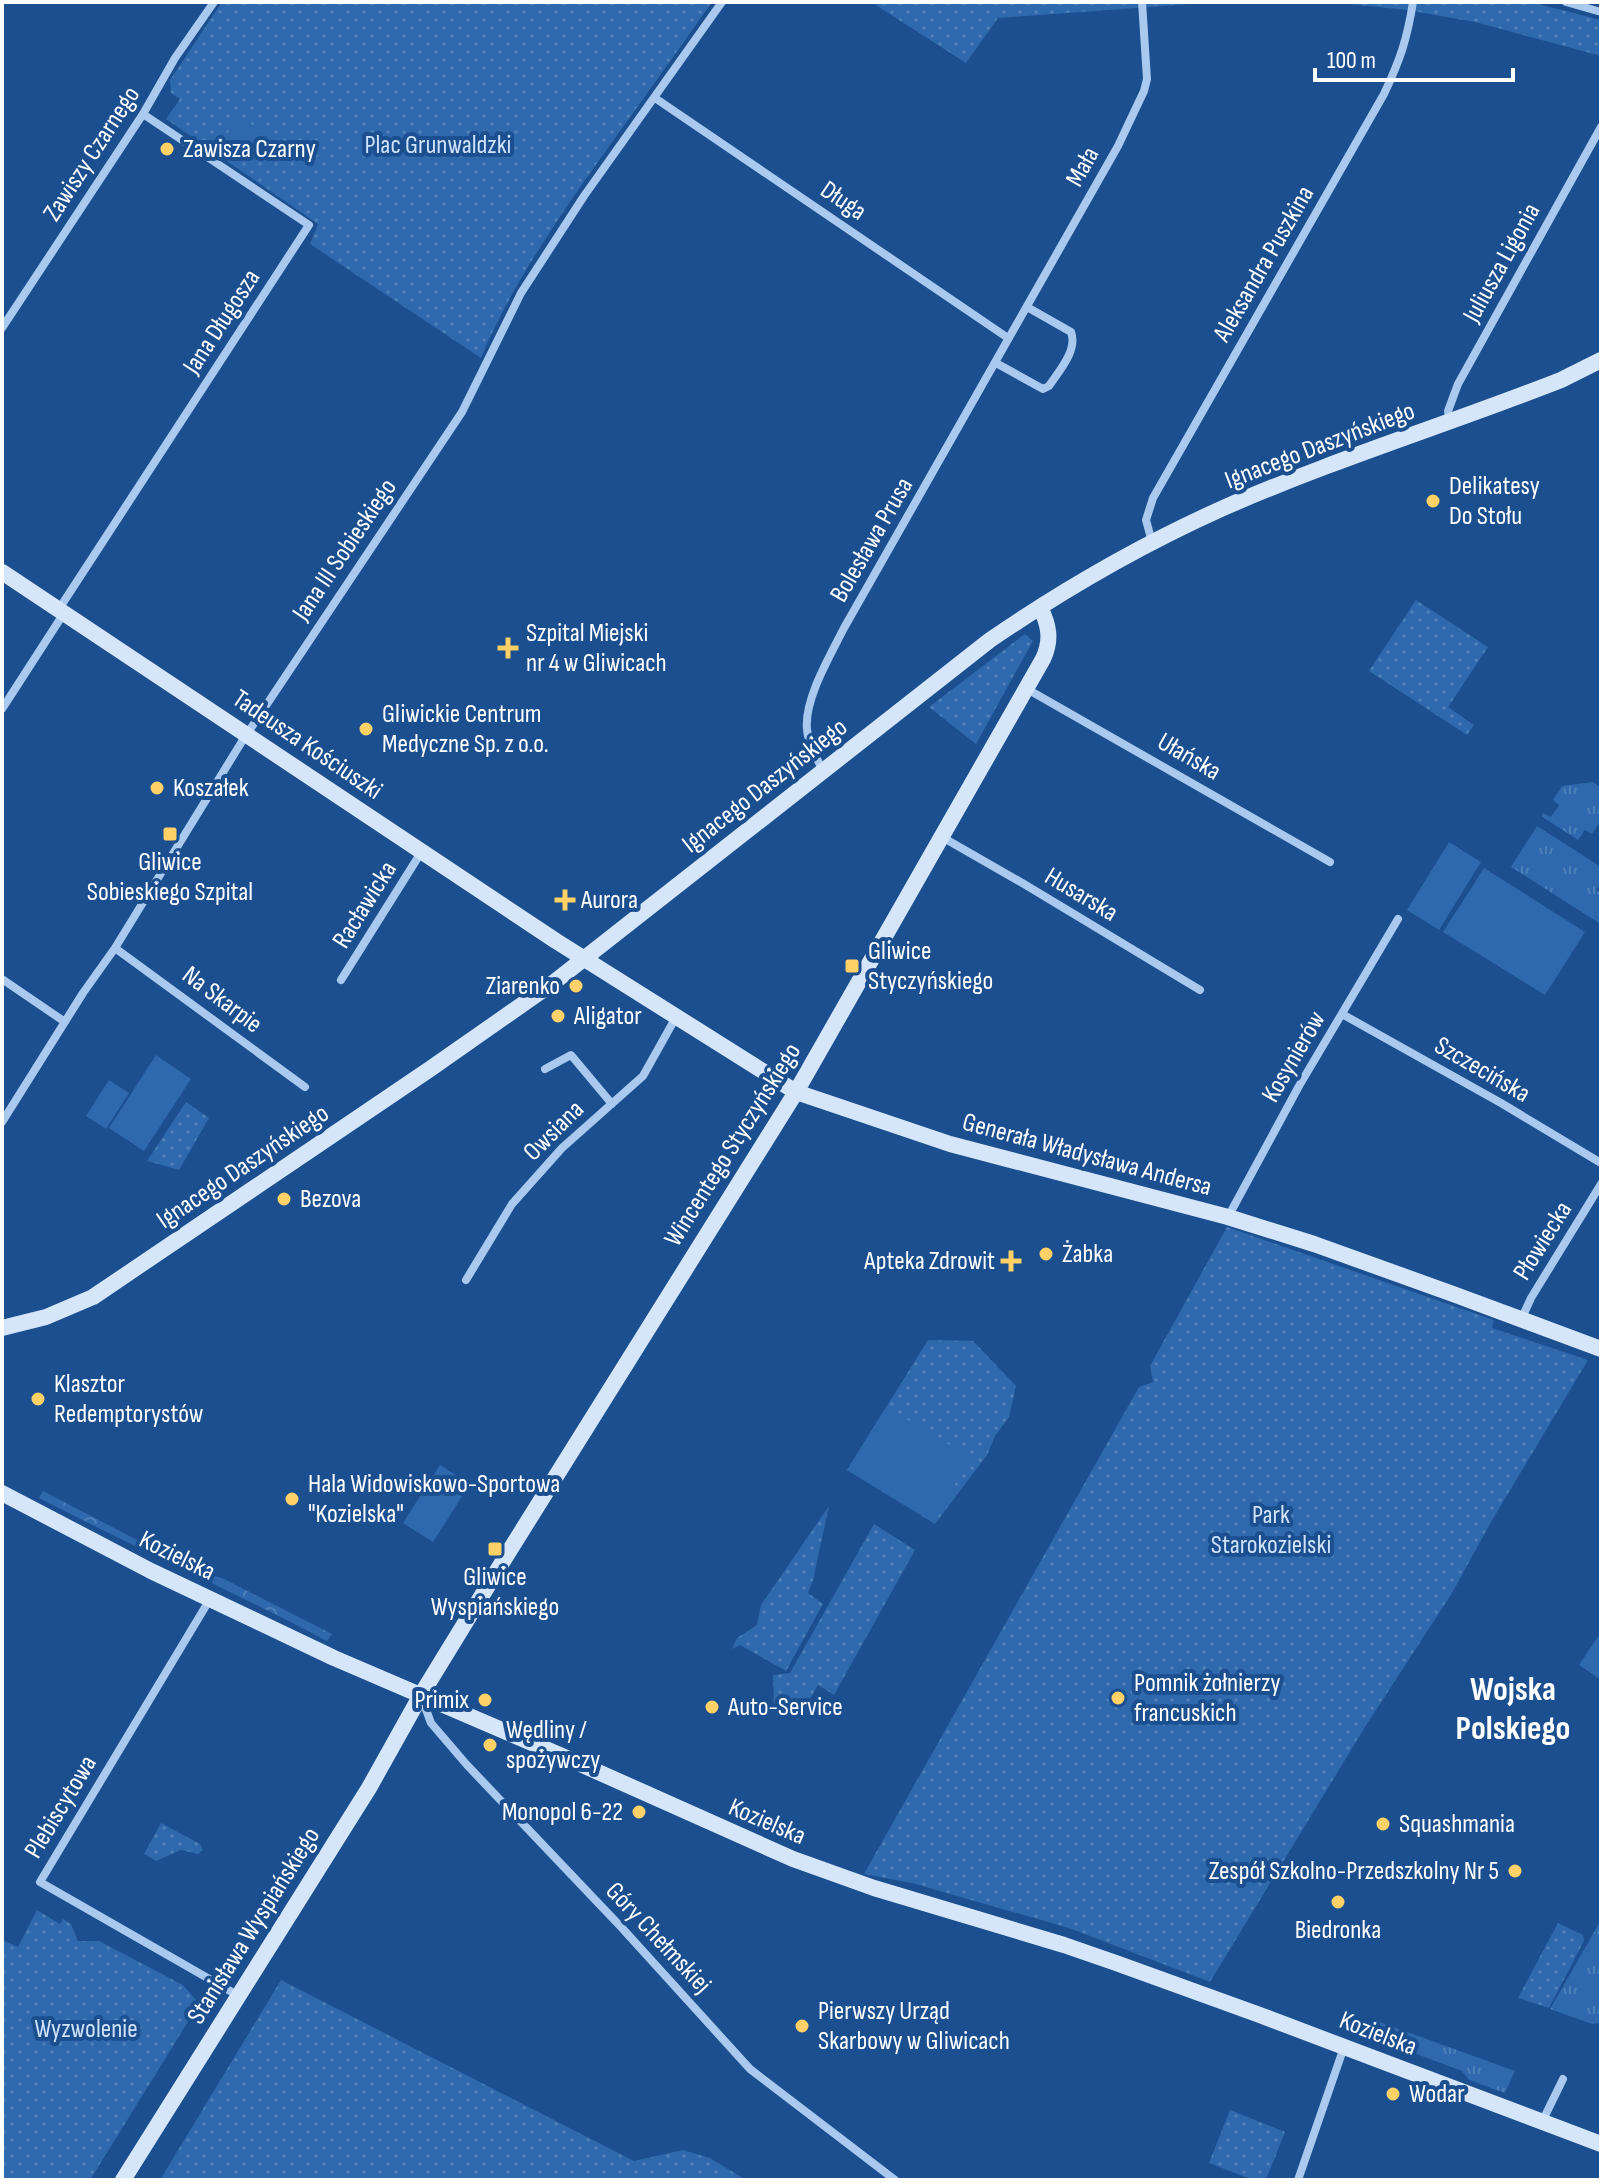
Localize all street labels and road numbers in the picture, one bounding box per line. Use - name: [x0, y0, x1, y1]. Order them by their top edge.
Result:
- street label: Zawiszy Czarnego: [37, 81, 147, 227]
- street label: Mała: [1060, 142, 1106, 192]
- street label: Długa: [814, 175, 872, 227]
- street label: Aleksandra Puszkina: [1206, 181, 1321, 348]
- street label: Juliusza Ligonia: [1456, 198, 1547, 329]
- street label: Jana Długosza: [176, 264, 267, 381]
- street label: Ignacego Daszyńskiego: [1221, 396, 1419, 496]
- street label: Bolesława Prusa: [824, 472, 920, 608]
- street label: Jana III Sobieskiego: [286, 473, 404, 628]
- street label: Tadeusza Kościuszki: [226, 683, 388, 807]
- street label: Ignacego Daszyńskiego: [676, 712, 854, 860]
- street label: Ułańska: [1152, 727, 1226, 787]
- street label: Racławicka: [326, 856, 404, 954]
- street label: Husarska: [1039, 861, 1123, 929]
- street label: Na Skarpie: [176, 960, 268, 1040]
- street label: Kosynierów: [1256, 1006, 1333, 1108]
- street label: Szczecińska: [1429, 1030, 1535, 1110]
- street label: Wincentego Styczyńskiego: [658, 1038, 808, 1252]
- street label: Owsiana: [517, 1094, 591, 1168]
- street label: Ignacego Daszyńskiego: [151, 1098, 335, 1236]
- street label: Generała Władysława Andersa: [959, 1107, 1215, 1203]
- street label: Płowiecka: [1507, 1196, 1579, 1286]
- street label: Kozielska: [134, 1524, 220, 1588]
- street label: Plebiscytowa: [18, 1750, 104, 1864]
- street label: Kozielska: [724, 1792, 810, 1852]
- street label: Stanisława Wyspiańskiego: [181, 1822, 327, 2030]
- street label: Góry Chełmskiej: [599, 1876, 717, 2000]
- street label: Kozielska: [1335, 2005, 1421, 2063]

